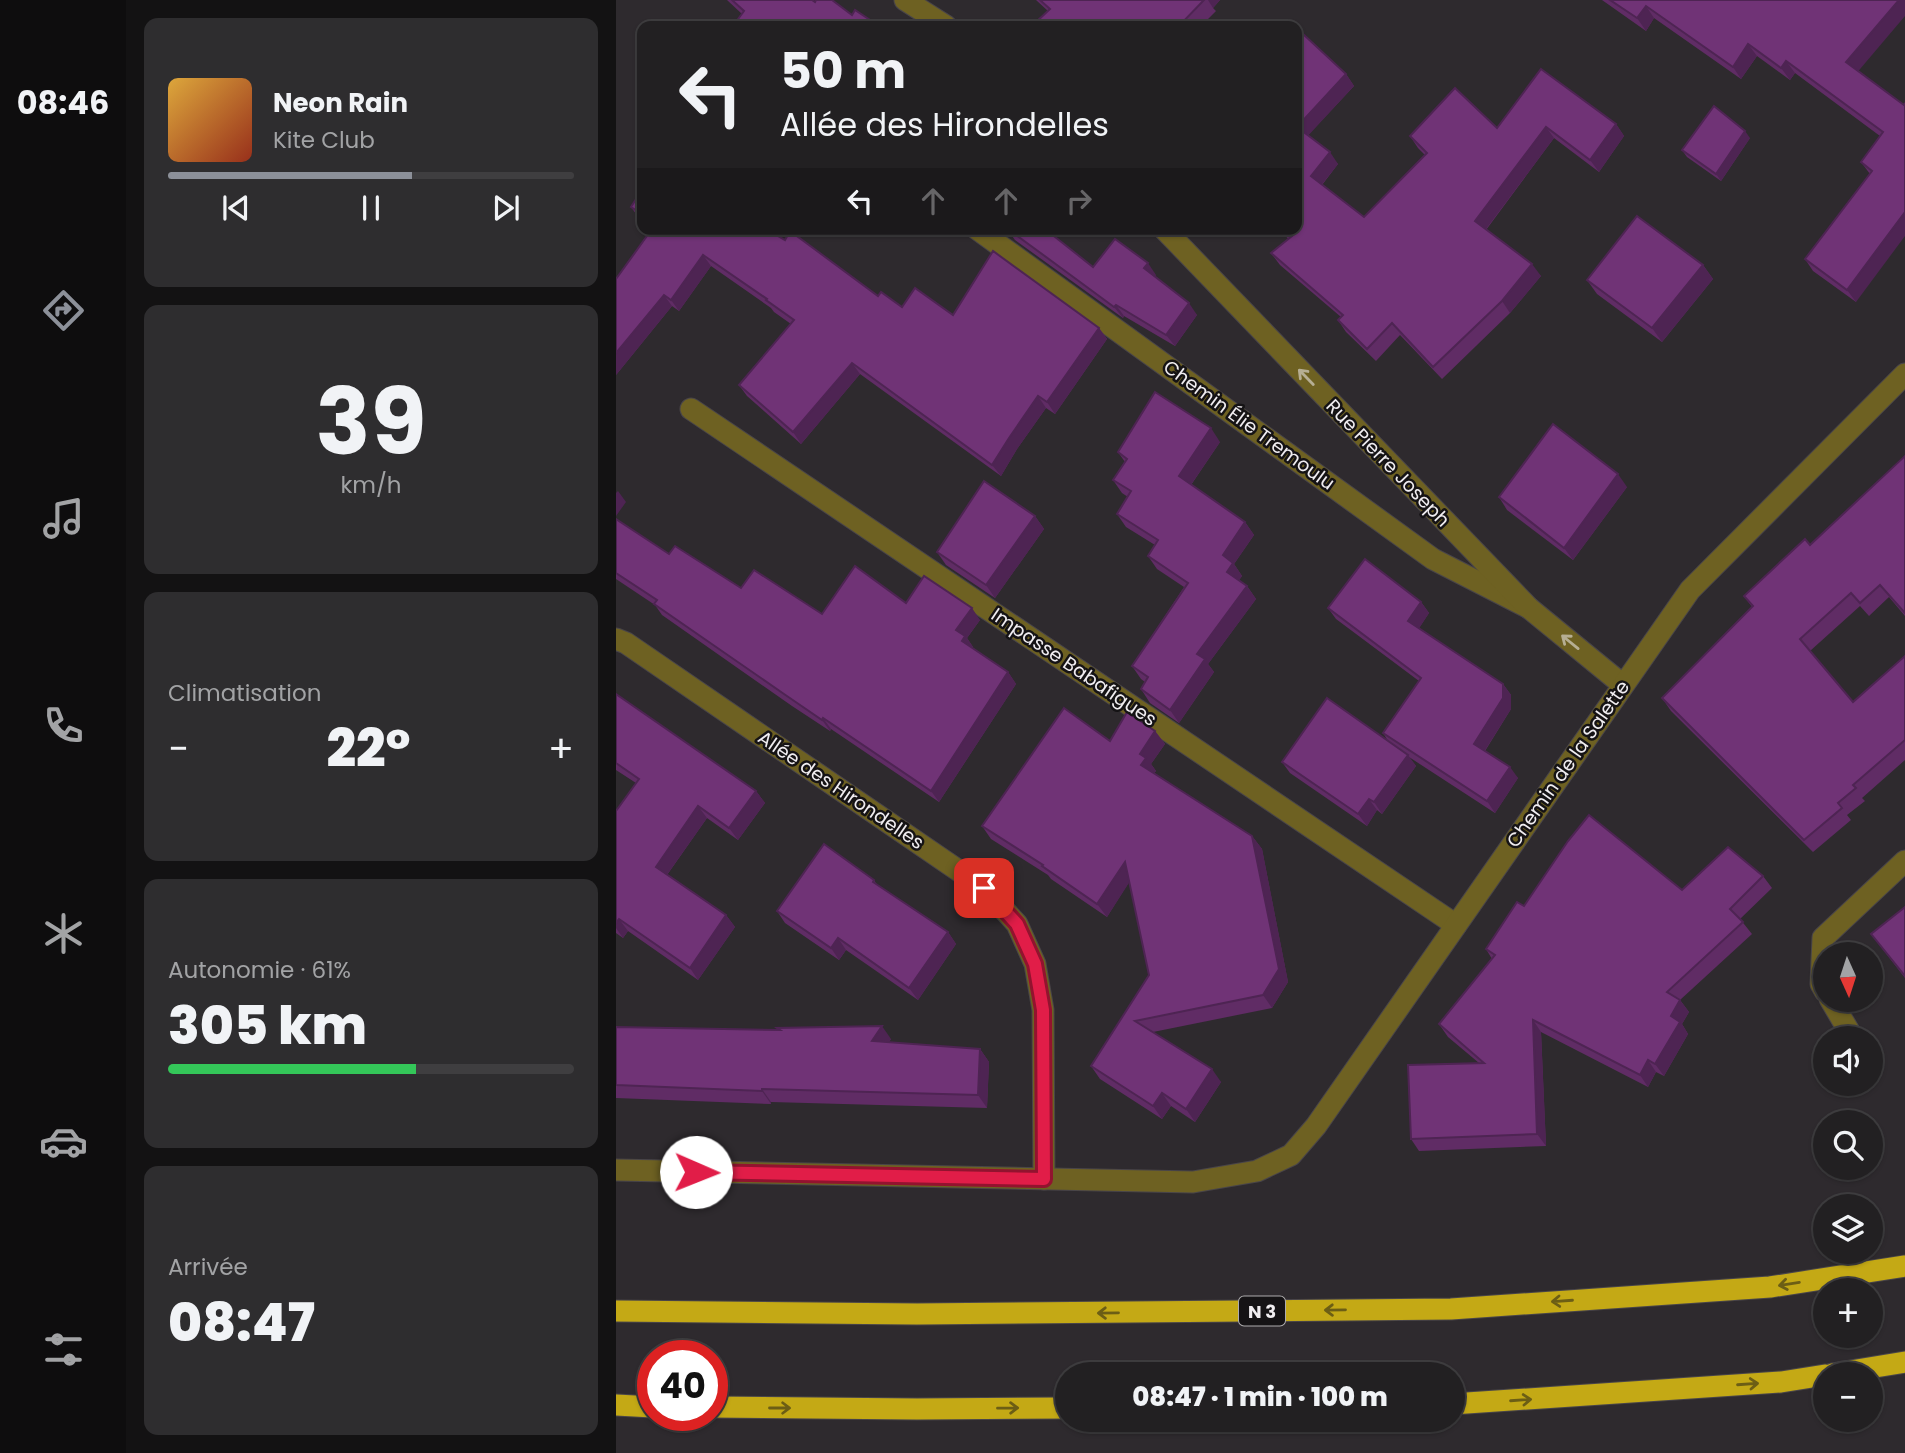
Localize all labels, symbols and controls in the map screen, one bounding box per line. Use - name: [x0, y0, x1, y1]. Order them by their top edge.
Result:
- text: 50 m: [780, 37, 906, 105]
- icon: left: [665, 49, 756, 140]
- text: 08:46: [17, 80, 109, 125]
- text: Neon Rain: [273, 85, 408, 121]
- text: Allée des Hirondelles: [780, 102, 1109, 147]
- text: Kite Club: [273, 124, 375, 156]
- icon: left: [841, 182, 879, 220]
- icon: ahead: [914, 182, 952, 220]
- icon: ahead: [987, 182, 1025, 220]
- icon: right: [1060, 182, 1098, 220]
- icon: previous: [217, 189, 255, 227]
- icon: pause: [352, 189, 390, 227]
- icon: next: [487, 189, 525, 227]
- icon: directions: [39, 286, 88, 335]
- street label: Chemin Élie Tremoulu: [1158, 354, 1340, 496]
- text: 39: [315, 358, 427, 486]
- one-way arrow: [1297, 369, 1314, 386]
- street label: Rue Pierre Joseph: [1320, 393, 1456, 533]
- text: km/h: [340, 469, 402, 501]
- icon: music: [39, 494, 88, 543]
- street label: Impasse Babafigues: [986, 601, 1162, 733]
- one-way arrow: [1562, 634, 1580, 650]
- street label: Chemin de la Salette: [1500, 675, 1636, 853]
- text: Climatisation: [168, 677, 321, 709]
- icon: phone: [39, 701, 88, 750]
- text: 22°: [326, 712, 411, 785]
- text: −: [168, 722, 189, 775]
- text: +: [548, 722, 574, 775]
- street label: Allée des Hirondelles: [752, 724, 930, 856]
- pin: [954, 858, 1014, 918]
- icon: arrive: [965, 869, 1003, 907]
- icon: climate: [39, 909, 88, 958]
- north arrow: [1813, 942, 1883, 1012]
- map controls: [1813, 942, 1883, 1432]
- text: Autonomie · 61%: [168, 954, 351, 986]
- text: 305 km: [168, 989, 367, 1062]
- button: sound: [1813, 1026, 1883, 1096]
- button: search: [1813, 1110, 1883, 1180]
- icon: car: [39, 1117, 88, 1166]
- position arrow: [659, 1135, 733, 1209]
- button: layers: [1813, 1194, 1883, 1264]
- text: Arrivée: [168, 1251, 248, 1283]
- one-way arrow: [1778, 1278, 1801, 1291]
- button: +: [1813, 1278, 1883, 1348]
- text: 08:47: [168, 1286, 315, 1359]
- one-way arrow: [1551, 1295, 1574, 1308]
- road number: N 3: [1239, 1296, 1285, 1326]
- one-way arrow: [1324, 1303, 1347, 1317]
- one-way arrow: [1096, 1306, 1119, 1319]
- icon: filters: [39, 1325, 88, 1374]
- speed limit sign: 40: [637, 1340, 728, 1431]
- button: −: [1813, 1362, 1883, 1432]
- one-way arrow: [1736, 1377, 1758, 1390]
- text: 08:47 · 1 min · 100 m: [1132, 1379, 1388, 1415]
- one-way arrow: [1509, 1393, 1531, 1406]
- one-way arrow: [769, 1401, 792, 1415]
- one-way arrow: [996, 1401, 1019, 1415]

